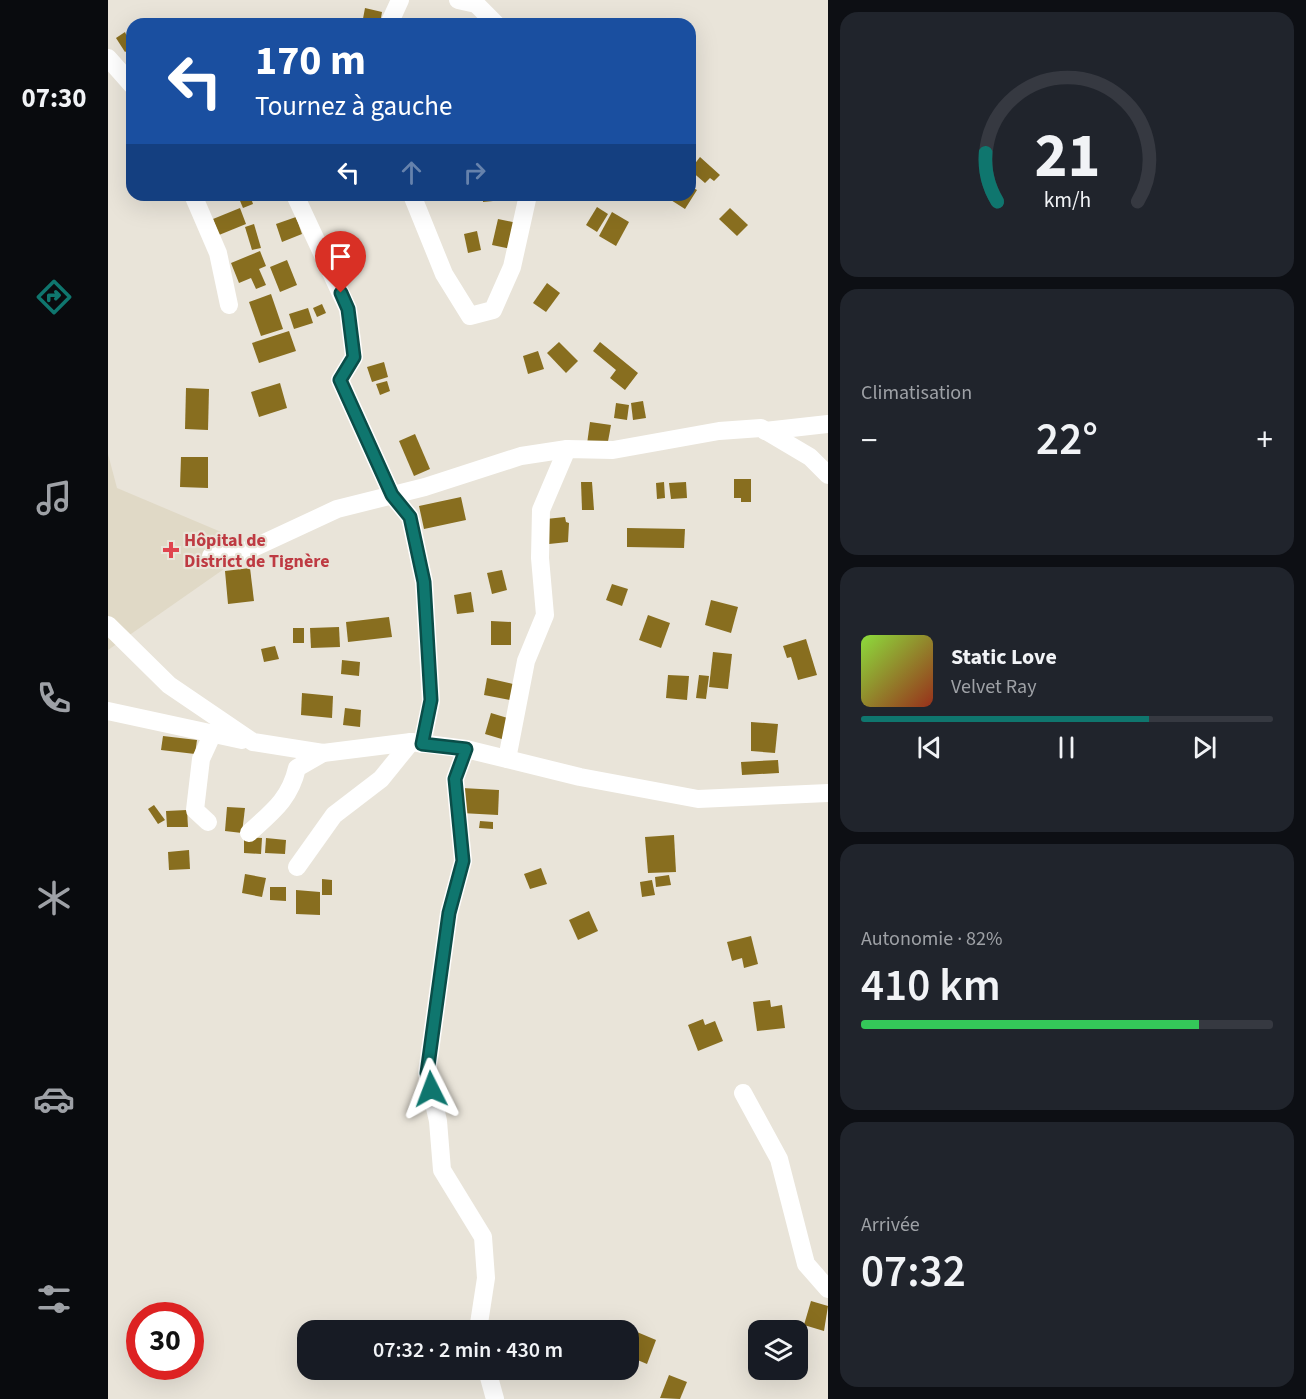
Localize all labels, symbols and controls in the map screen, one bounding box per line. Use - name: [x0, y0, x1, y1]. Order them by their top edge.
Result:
- text: 170 m: [255, 31, 366, 91]
- icon: left: [156, 42, 234, 120]
- text: 07:30: [21, 79, 87, 118]
- text: Tournez à gauche: [255, 87, 452, 126]
- text: 21: [1034, 112, 1100, 201]
- icon: left: [332, 156, 365, 189]
- icon: ahead: [395, 156, 428, 189]
- icon: right: [458, 156, 491, 189]
- text: km/h: [1043, 185, 1091, 216]
- pin: [315, 231, 366, 293]
- icon: arrive: [324, 240, 357, 273]
- icon: directions: [33, 276, 75, 318]
- text: Climatisation: [861, 379, 972, 407]
- text: 22°: [1036, 408, 1098, 472]
- text: −: [861, 417, 877, 464]
- text: +: [1257, 417, 1273, 464]
- icon: music: [33, 477, 75, 519]
- place label: Hôpital de District de Tignère: [184, 528, 330, 574]
- marker: Hôpital de District de Tignère: [162, 541, 180, 559]
- text: Static Love: [951, 641, 1057, 673]
- text: Velvet Ray: [951, 673, 1037, 701]
- icon: phone: [33, 677, 75, 719]
- icon: previous: [913, 731, 946, 764]
- icon: pause: [1050, 731, 1083, 764]
- icon: next: [1188, 731, 1221, 764]
- icon: climate: [33, 877, 75, 919]
- text: Autonomie · 82%: [861, 925, 1002, 953]
- text: 410 km: [861, 954, 1001, 1018]
- position arrow: [399, 1057, 463, 1121]
- icon: car: [33, 1078, 75, 1120]
- text: Arrivée: [861, 1211, 920, 1239]
- text: 07:32: [861, 1240, 966, 1304]
- icon: filters: [33, 1278, 75, 1320]
- speed limit sign: 30: [126, 1302, 204, 1380]
- map controls: [748, 1320, 808, 1380]
- button: layers: [748, 1320, 808, 1380]
- text: 07:32 · 2 min · 430 m: [373, 1334, 563, 1366]

